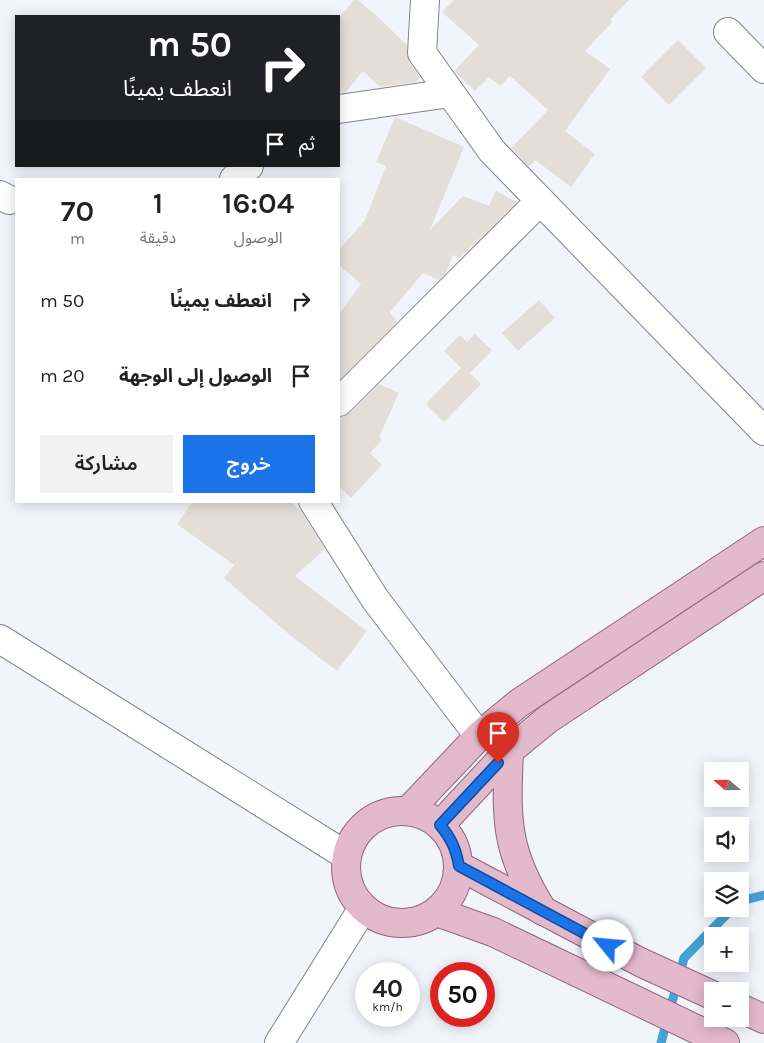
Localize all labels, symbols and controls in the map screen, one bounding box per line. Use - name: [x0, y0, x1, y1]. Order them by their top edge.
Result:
- text: 50 m: [147, 24, 232, 65]
- icon: right: [250, 35, 315, 100]
- text: انعطف يمينًا: [123, 76, 232, 102]
- icon: arrive: [261, 130, 289, 158]
- text: ثم: [299, 133, 315, 155]
- text: 1: [153, 185, 163, 221]
- text: 16:04: [222, 185, 294, 221]
- text: 70: [61, 193, 94, 229]
- text: دقيقة: [140, 228, 176, 247]
- text: الوصول: [234, 228, 282, 247]
- text: m: [70, 229, 85, 248]
- icon: right: [287, 287, 315, 315]
- text: 50 m: [40, 290, 84, 312]
- text: انعطف يمينًا: [170, 290, 272, 312]
- icon: arrive: [287, 362, 315, 390]
- text: 20 m: [40, 365, 85, 387]
- text: الوصول إلى الوجهة: [119, 365, 272, 387]
- button: مشاركة: [40, 435, 173, 493]
- button: خروج: [183, 435, 315, 493]
- pin: [477, 712, 519, 763]
- icon: arrive: [484, 719, 512, 747]
- north arrow: [704, 762, 749, 808]
- map controls: [704, 762, 749, 1027]
- button: sound: [704, 817, 749, 862]
- button: layers: [704, 872, 749, 917]
- position arrow: [581, 919, 633, 971]
- button: +: [704, 927, 749, 972]
- speed limit sign: 50: [430, 962, 495, 1027]
- text: 40: [372, 974, 403, 1003]
- button: −: [704, 982, 749, 1027]
- text: km/h: [372, 1000, 403, 1014]

